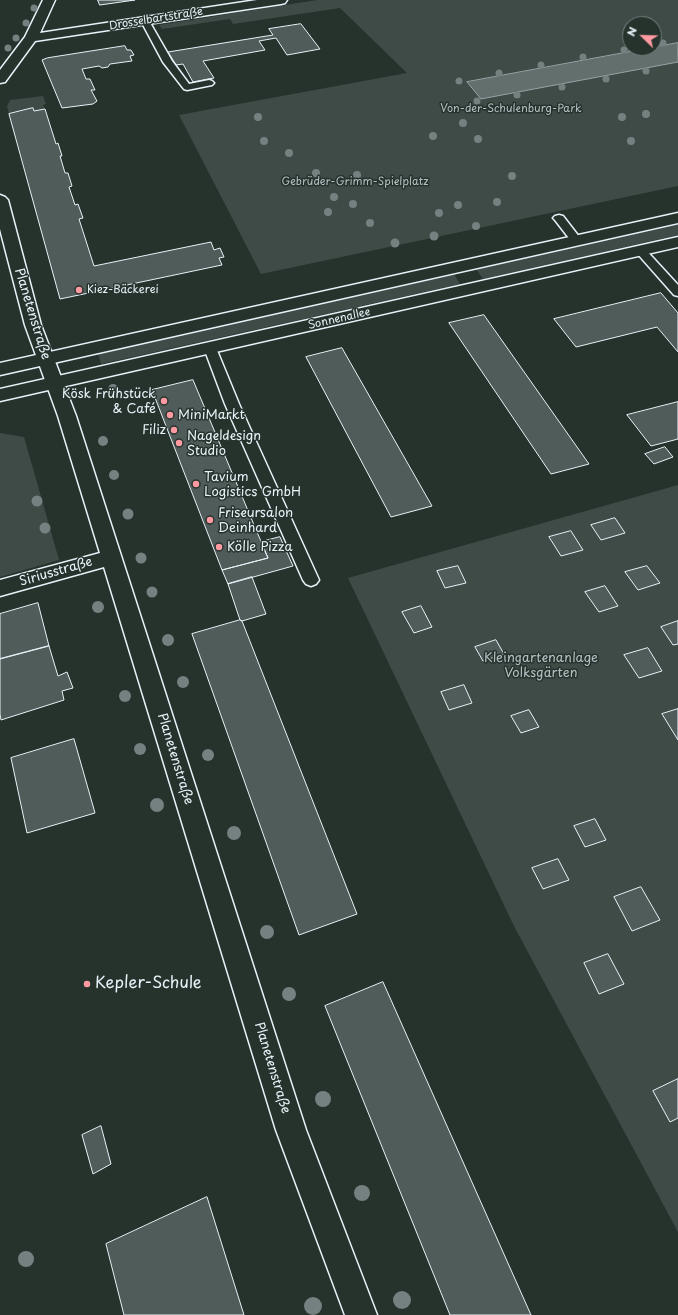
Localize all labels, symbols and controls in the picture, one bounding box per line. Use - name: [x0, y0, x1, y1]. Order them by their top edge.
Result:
- street label: Drosselbartstraße: [108, 5, 204, 33]
- north arrow: [622, 16, 662, 56]
- text: N: [622, 24, 641, 39]
- park label: Von-der-Schulenburg-Park: [440, 102, 582, 116]
- park label: Gebrüder-Grimm-Spielplatz: [282, 175, 428, 189]
- street label: Planetenstraße: [11, 266, 53, 362]
- place label: Kiez-Bäckerei: [87, 283, 159, 297]
- marker: Kiez-Bäckerei: [74, 285, 84, 295]
- street label: Sonnenallee: [307, 305, 371, 333]
- place label: Kösk Frühstück & Café: [62, 386, 156, 417]
- marker: Kösk Frühstück & Café: [159, 396, 169, 406]
- place label: MiniMarkt: [178, 407, 245, 423]
- marker: MiniMarkt: [165, 410, 175, 420]
- place label: Filiz: [142, 422, 166, 438]
- marker: Filiz: [169, 425, 179, 435]
- place label: Nageldesign Studio: [187, 428, 261, 459]
- marker: Nageldesign Studio: [174, 438, 184, 448]
- place label: Tavium Logistics GmbH: [204, 469, 301, 500]
- marker: Tavium Logistics GmbH: [191, 479, 201, 489]
- place label: Friseursalon Deinhard: [218, 505, 293, 536]
- marker: Friseursalon Deinhard: [205, 515, 215, 525]
- place label: Kölle Pizza: [227, 539, 292, 555]
- marker: Kölle Pizza: [214, 542, 224, 552]
- street label: Siriusstraße: [18, 554, 94, 590]
- park label: Kleingartenanlage Volksgärten: [484, 650, 598, 681]
- street label: Planetenstraße: [154, 711, 196, 807]
- place label: Kepler-Schule: [95, 974, 202, 994]
- marker: Kepler-Schule: [82, 979, 92, 989]
- street label: Planetenstraße: [251, 1020, 293, 1116]

